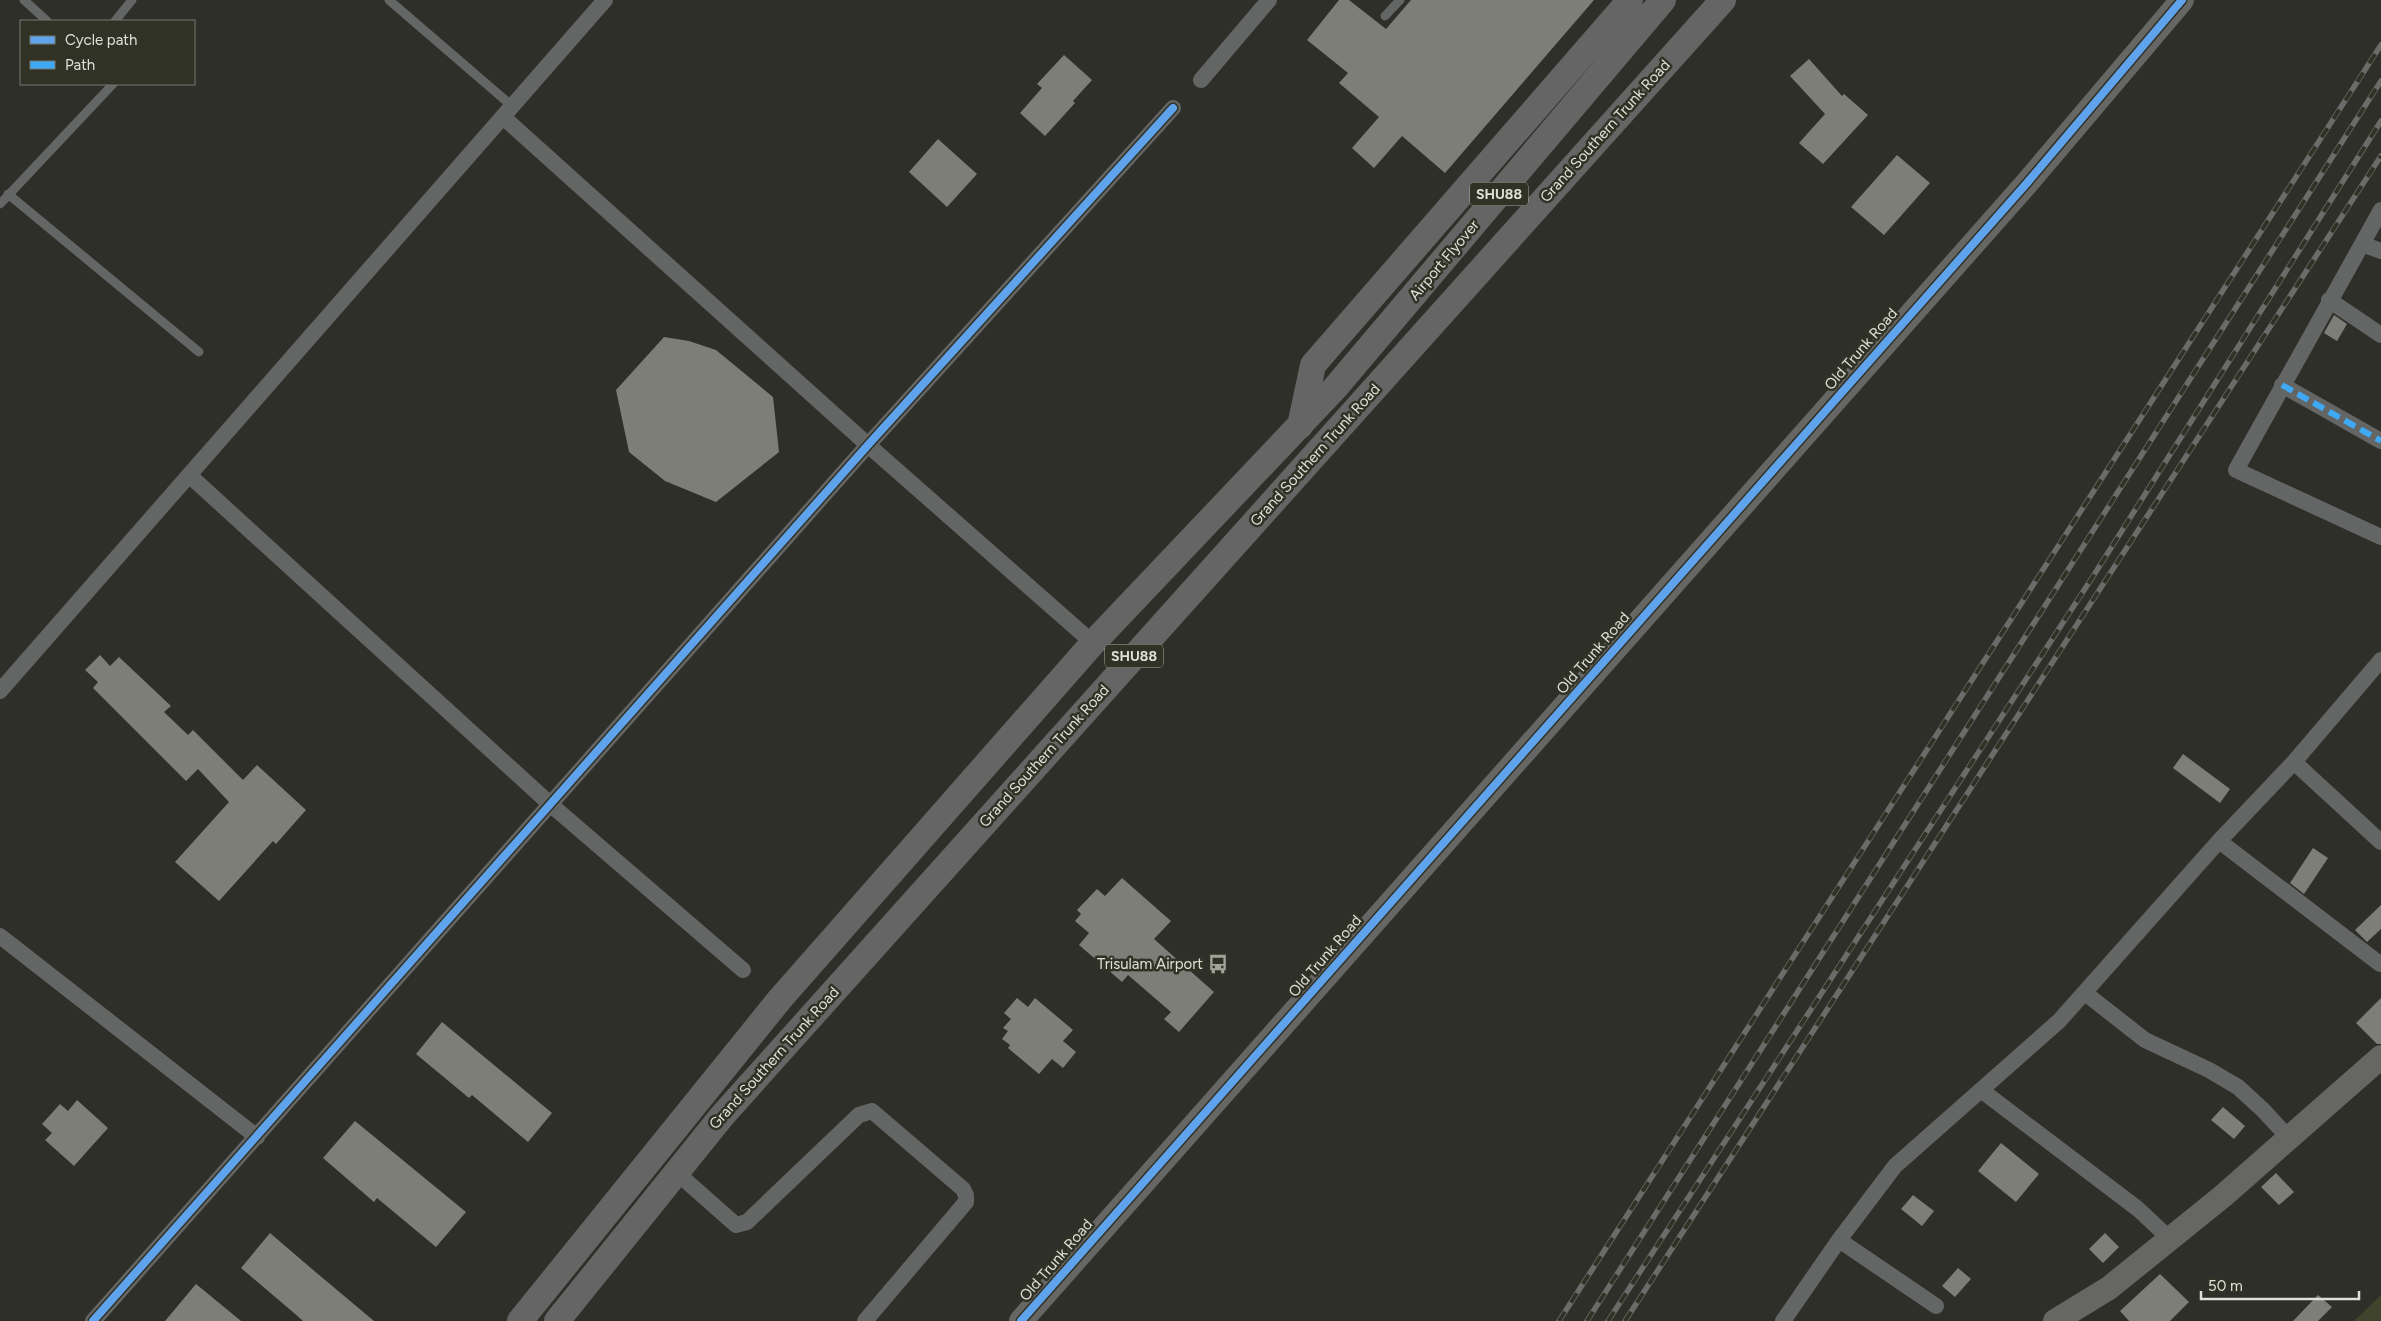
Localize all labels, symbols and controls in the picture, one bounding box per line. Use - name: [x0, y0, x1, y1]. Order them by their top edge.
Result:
- legend: [20, 20, 195, 85]
- text: Cycle path: [65, 31, 137, 49]
- text: Path: [65, 56, 95, 74]
- street label: Grand Southern Trunk Road: [1536, 56, 1674, 206]
- road number: SHU88: [1470, 182, 1528, 205]
- street label: Airport Flyover: [1405, 216, 1483, 304]
- street label: Old Trunk Road: [1821, 304, 1901, 394]
- street label: Grand Southern Trunk Road: [1246, 380, 1384, 530]
- street label: Old Trunk Road: [1553, 608, 1633, 698]
- road number: SHU88: [1105, 644, 1163, 668]
- street label: Grand Southern Trunk Road: [975, 681, 1113, 831]
- street label: Old Trunk Road: [1285, 911, 1365, 1001]
- bus stop icon: Trisulam Airport: [1207, 953, 1229, 975]
- place label: Trisulam Airport: [1097, 955, 1203, 973]
- street label: Grand Southern Trunk Road: [705, 983, 843, 1133]
- street label: Old Trunk Road: [1016, 1215, 1096, 1305]
- scale bar: [2201, 1268, 2358, 1300]
- text: 50 m: [2208, 1277, 2243, 1295]

